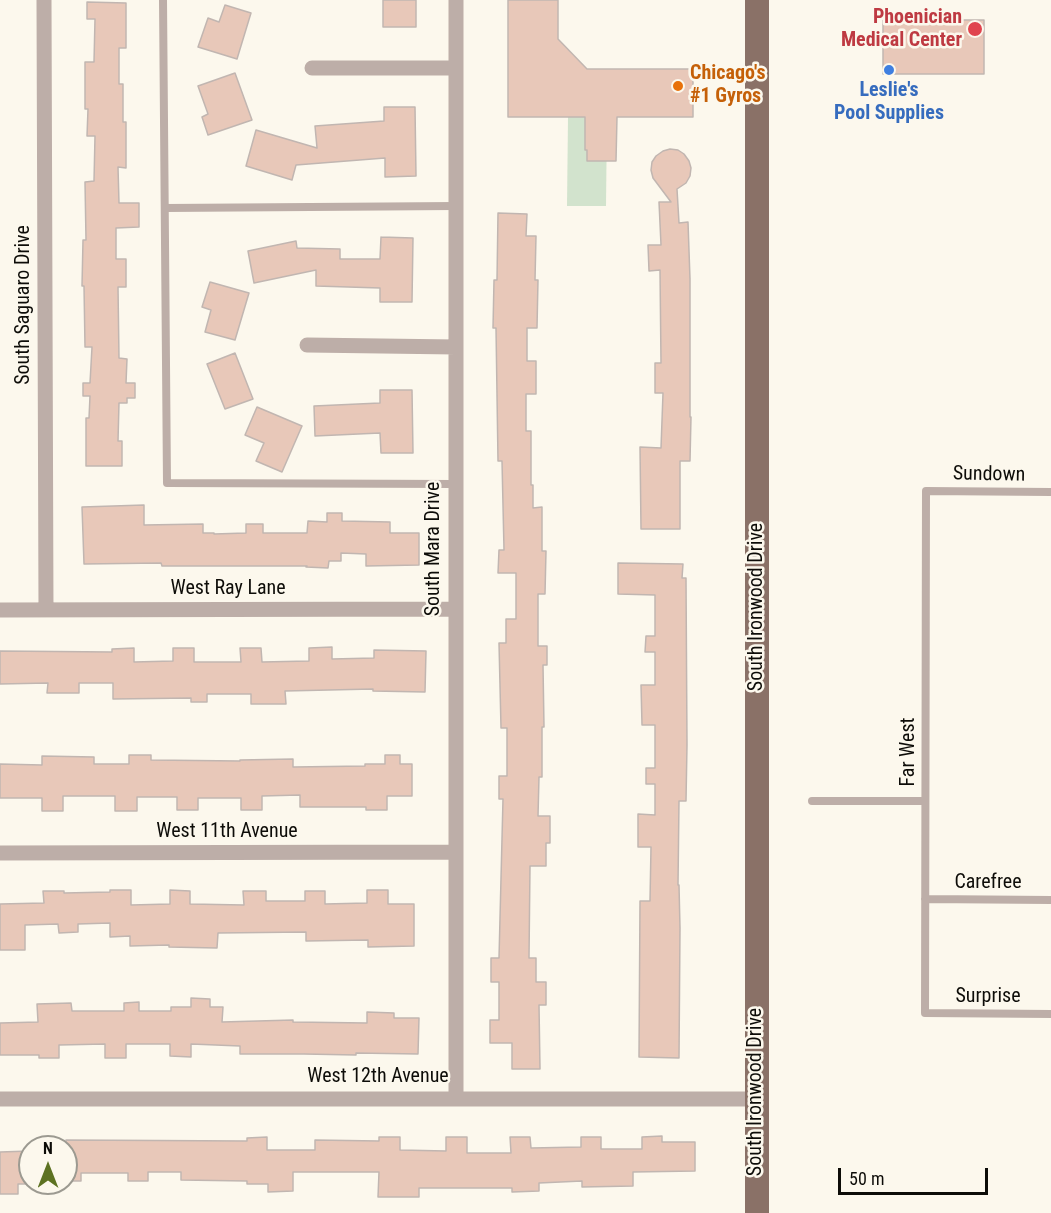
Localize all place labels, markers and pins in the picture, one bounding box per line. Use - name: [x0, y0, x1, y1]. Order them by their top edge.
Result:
- place label: Phoenician Medical Center: [841, 6, 962, 53]
- marker: Phoenician Medical Center: [966, 20, 984, 38]
- place label: Chicago's #1 Gyros: [690, 62, 765, 109]
- marker: Leslie's Pool Supplies: [882, 63, 896, 77]
- marker: Chicago's #1 Gyros: [671, 79, 685, 93]
- place label: Leslie's Pool Supplies: [834, 79, 944, 126]

